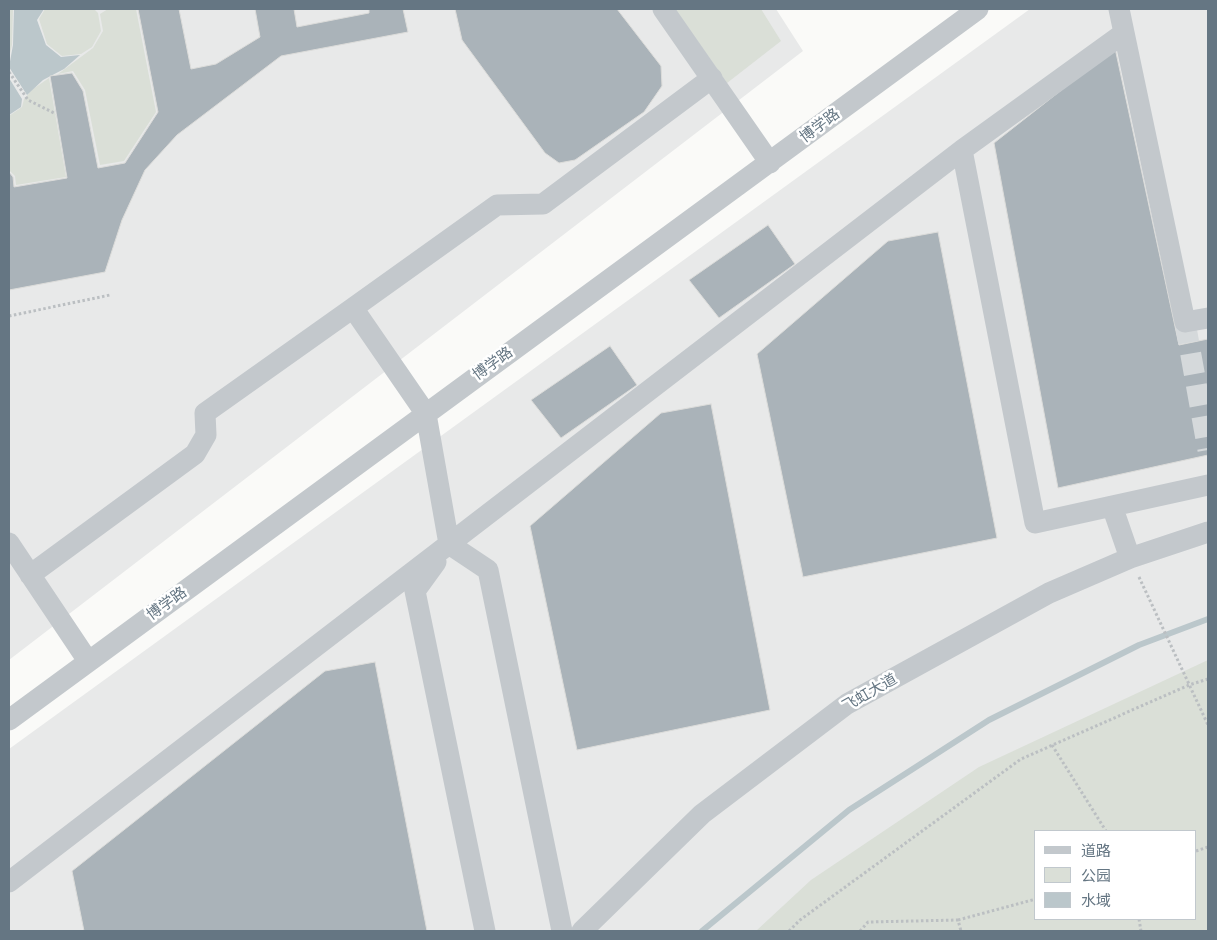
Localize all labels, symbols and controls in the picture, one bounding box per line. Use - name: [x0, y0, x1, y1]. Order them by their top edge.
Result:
- street label: 博学路: [797, 105, 843, 147]
- street label: 博学路: [470, 343, 516, 385]
- street label: 博学路: [144, 583, 190, 625]
- street label: 飞虹大道: [840, 670, 900, 716]
- legend: [1034, 830, 1197, 920]
- text: 道路: [1081, 842, 1111, 860]
- text: 公园: [1081, 867, 1111, 885]
- text: 水域: [1081, 892, 1111, 910]

